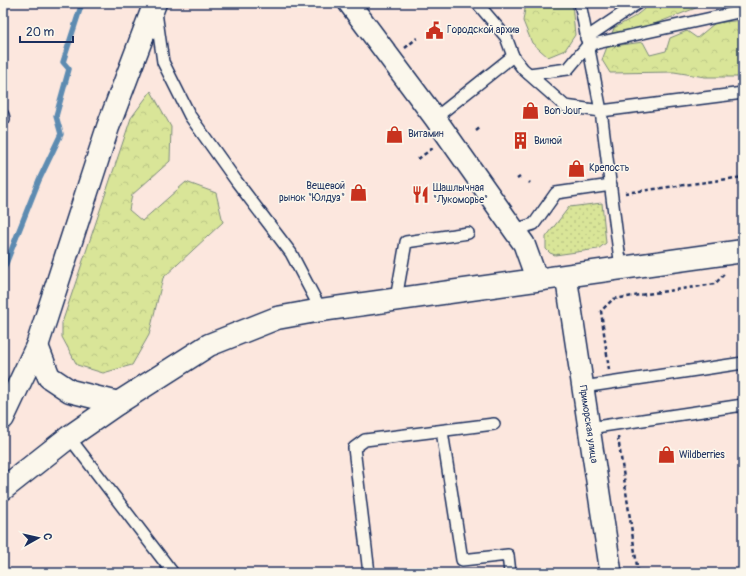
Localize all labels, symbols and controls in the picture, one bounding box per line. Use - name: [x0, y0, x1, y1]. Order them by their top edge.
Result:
- scale bar: [20, 18, 73, 44]
- public building icon: Городской архив: [424, 20, 444, 40]
- place label: Городской архив: [447, 24, 520, 36]
- text: 20 m: [26, 25, 55, 40]
- shop icon: Bon Jour: [521, 101, 541, 121]
- place label: Bon Jour: [544, 105, 582, 117]
- shop icon: Витамин: [385, 124, 405, 144]
- place label: Витамин: [408, 128, 444, 140]
- building icon: Вилюй: [511, 131, 531, 151]
- place label: Вилюй: [534, 135, 562, 147]
- shop icon: Крепость: [566, 158, 586, 178]
- place label: Крепость: [589, 162, 630, 174]
- place label: Вещевой рынок "Юлдуз": [279, 180, 345, 204]
- shop icon: Вещевой рынок "Юлдуз": [348, 182, 368, 202]
- place label: Шашлычная "Лукоморье": [433, 182, 488, 206]
- restaurant icon: Шашлычная "Лукоморье": [410, 184, 430, 204]
- street label: Приморская улица: [577, 385, 600, 464]
- shop icon: Wildberries: [656, 445, 676, 465]
- place label: Wildberries: [679, 449, 725, 461]
- north arrow: [18, 518, 58, 558]
- text: С: [40, 532, 54, 541]

